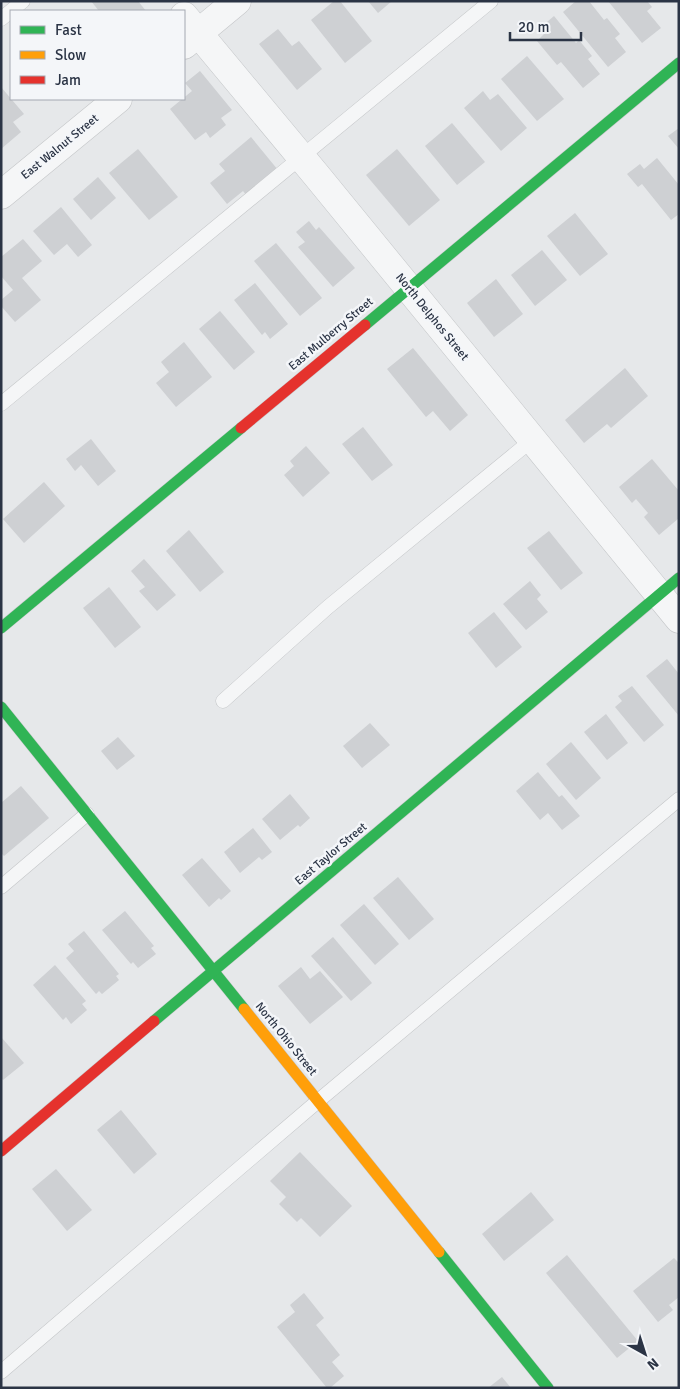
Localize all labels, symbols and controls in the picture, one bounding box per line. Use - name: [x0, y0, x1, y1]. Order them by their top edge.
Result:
- legend: [10, 10, 185, 100]
- scale bar: [510, 10, 581, 42]
- text: 20 m: [518, 18, 549, 36]
- text: Fast: [55, 21, 82, 39]
- text: Slow: [55, 46, 86, 64]
- text: Jam: [55, 71, 81, 89]
- street label: East Walnut Street: [18, 111, 102, 183]
- street label: North Delphos Street: [392, 270, 472, 364]
- street label: East Mulberry Street: [286, 294, 376, 374]
- street label: East Taylor Street: [292, 820, 370, 888]
- street label: North Ohio Street: [252, 999, 320, 1079]
- north arrow: [620, 1329, 670, 1379]
- text: N: [644, 1354, 662, 1373]

